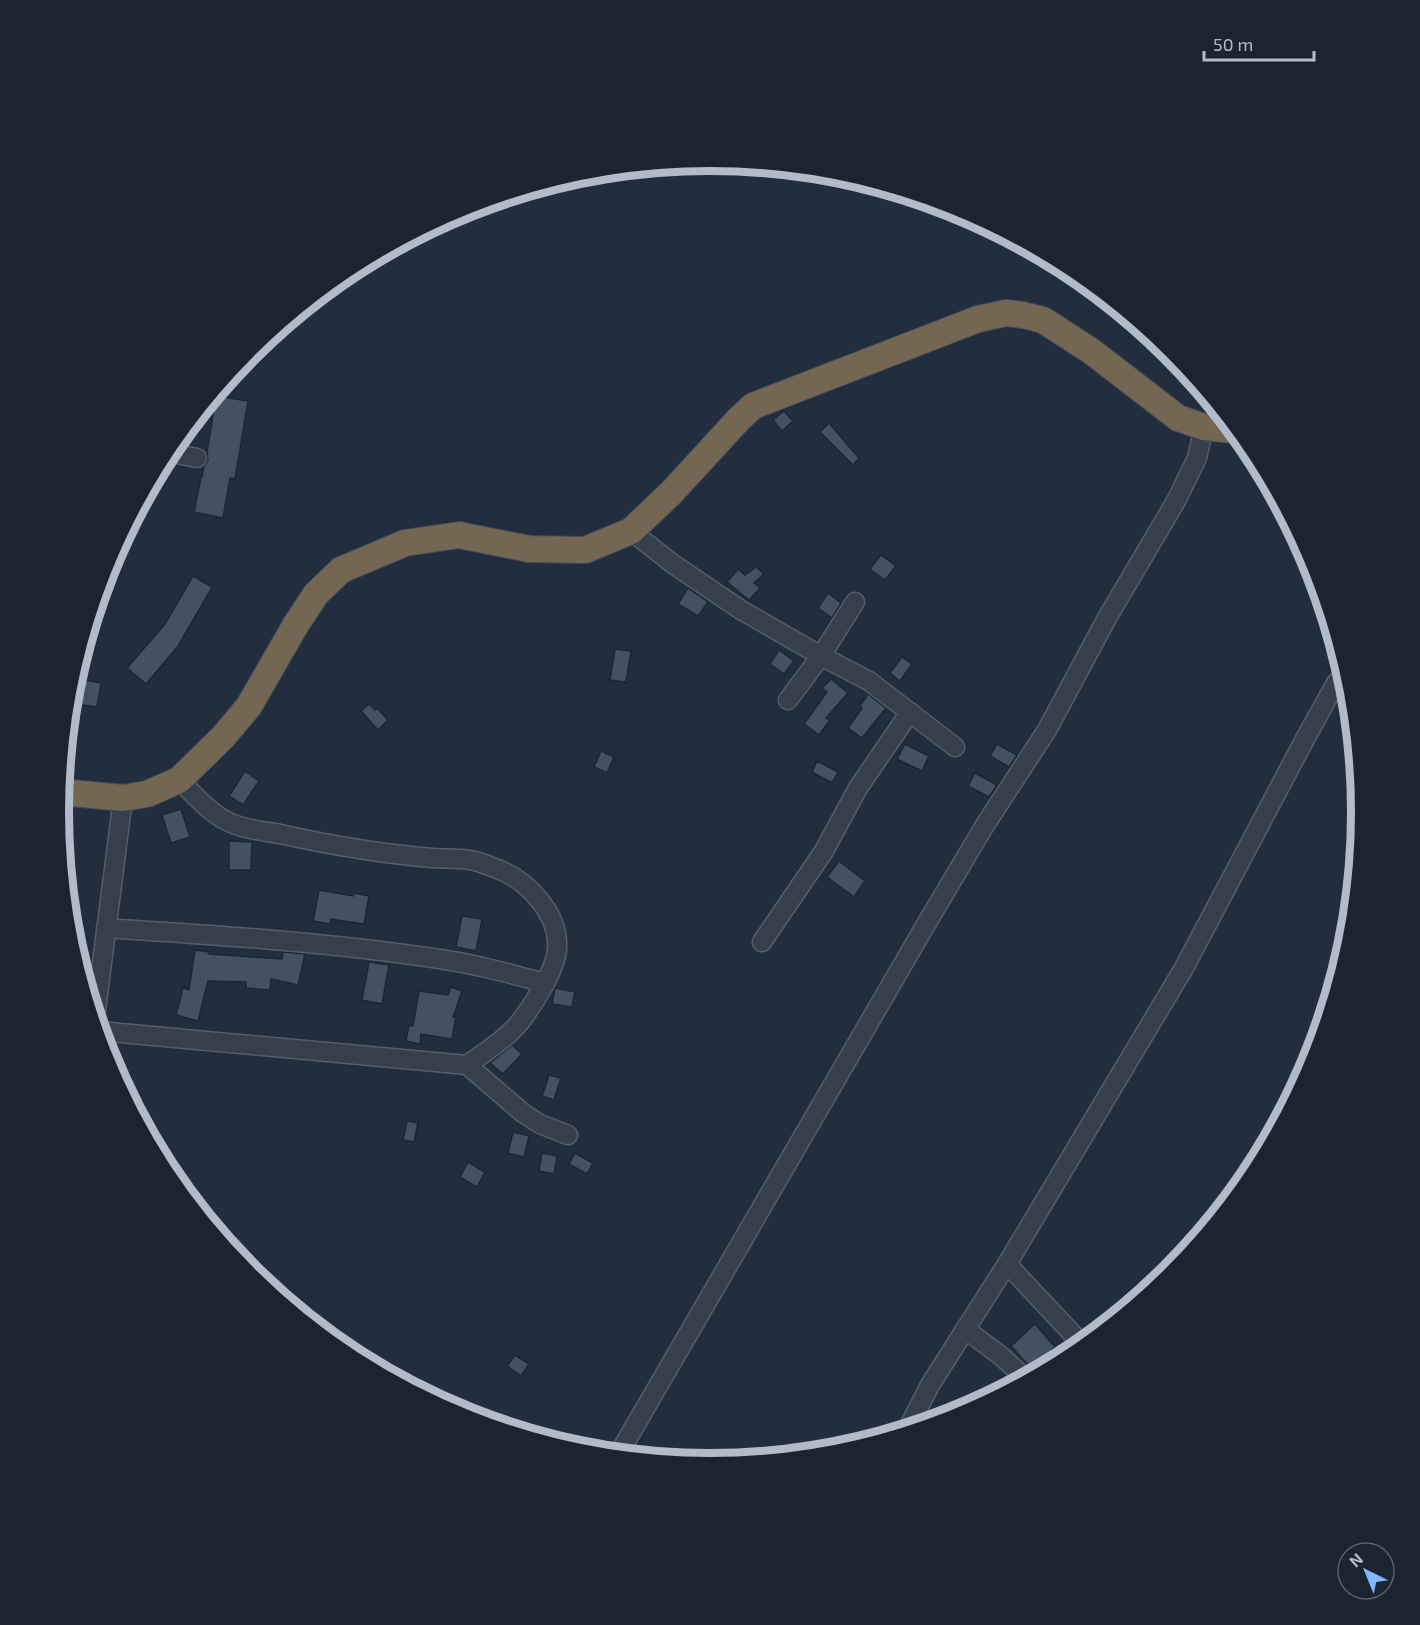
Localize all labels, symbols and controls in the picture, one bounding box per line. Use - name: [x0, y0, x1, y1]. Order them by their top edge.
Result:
- scale bar: [1204, 24, 1314, 62]
- text: 50 m: [1213, 33, 1253, 55]
- north arrow: [1336, 1541, 1396, 1601]
- text: N: [1345, 1549, 1366, 1571]

